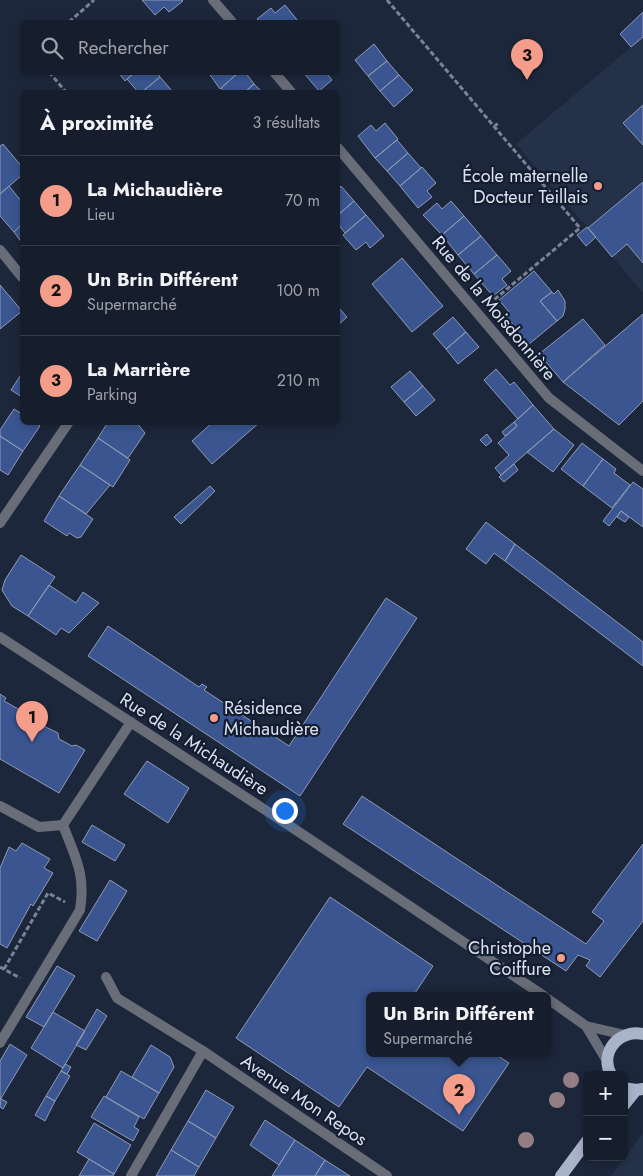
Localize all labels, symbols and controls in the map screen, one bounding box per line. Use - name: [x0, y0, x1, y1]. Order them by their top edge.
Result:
- search box: [20, 20, 340, 75]
- icon: search: [38, 34, 66, 62]
- text: Rechercher: [78, 34, 169, 61]
- pin: 3: [511, 39, 543, 80]
- text: À proximité: [40, 108, 154, 138]
- text: 3 résultats: [253, 111, 320, 134]
- place label: École maternelle Docteur Teillais: [462, 163, 588, 210]
- text: La Michaudière: [87, 176, 223, 203]
- marker: École maternelle Docteur Teillais: [592, 180, 604, 192]
- text: 1: [52, 189, 60, 212]
- text: 70 m: [285, 189, 320, 212]
- text: Lieu: [87, 203, 115, 226]
- street label: Rue de la Moisdonnière: [426, 230, 562, 386]
- text: Un Brin Différent: [87, 266, 238, 293]
- text: 2: [51, 279, 61, 302]
- text: 100 m: [276, 279, 320, 302]
- text: Supermarché: [87, 293, 177, 316]
- text: La Marrière: [87, 356, 190, 383]
- text: 3: [51, 369, 61, 392]
- text: 210 m: [277, 369, 320, 392]
- text: Parking: [87, 383, 137, 406]
- street label: Rue de la Michaudière: [115, 686, 273, 802]
- place label: Résidence Michaudière: [224, 695, 319, 742]
- pin: 1: [16, 701, 48, 742]
- marker: Résidence Michaudière: [208, 712, 220, 724]
- your location: [272, 798, 298, 824]
- place label: Christophe Coiffure: [468, 935, 551, 982]
- marker: Christophe Coiffure: [555, 952, 567, 964]
- popup: [366, 992, 551, 1057]
- text: Un Brin Différent: [383, 1000, 534, 1027]
- text: Supermarché: [383, 1027, 473, 1050]
- street label: Avenue Mon Repos: [236, 1048, 372, 1152]
- map controls: [583, 1071, 628, 1161]
- button: +: [583, 1071, 628, 1116]
- pin: 2: [443, 1074, 475, 1115]
- button: −: [583, 1116, 628, 1161]

